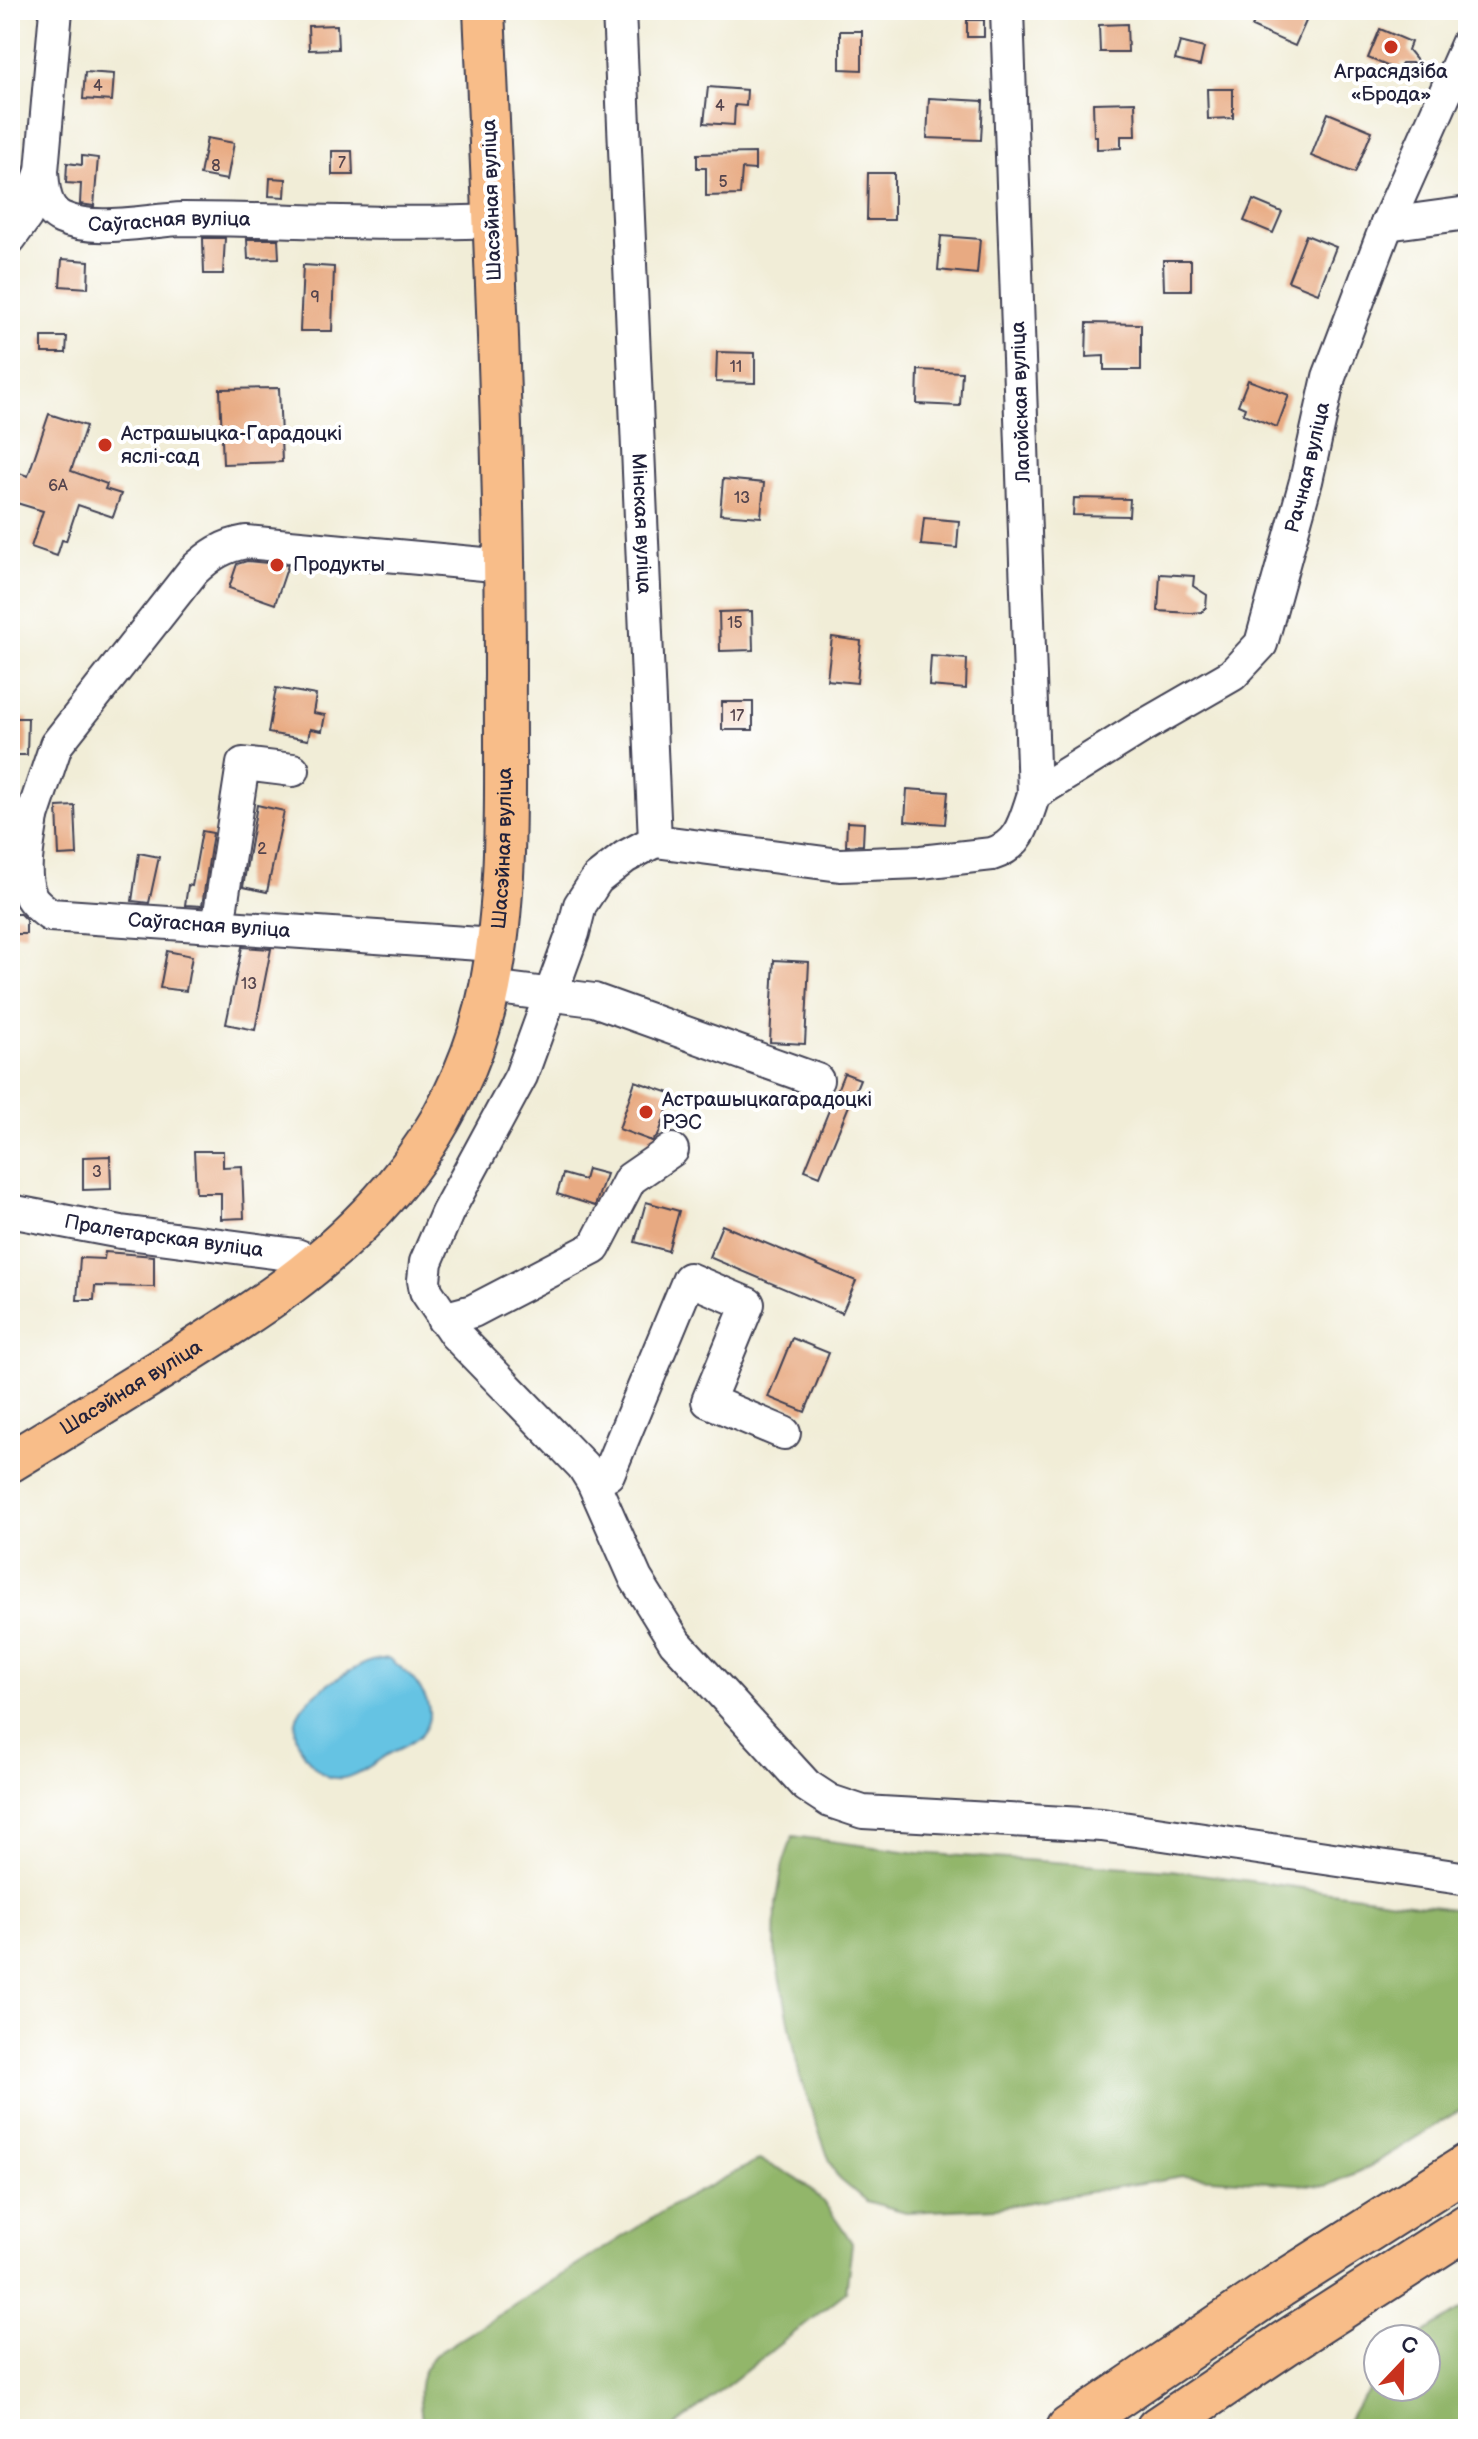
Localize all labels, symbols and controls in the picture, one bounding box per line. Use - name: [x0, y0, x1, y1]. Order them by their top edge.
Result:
- marker: Аграсядзіба «Брода»: [1382, 38, 1400, 56]
- place label: Аграсядзіба «Брода»: [1333, 60, 1448, 107]
- house number: 4: [93, 77, 103, 96]
- house number: 4: [715, 97, 725, 116]
- street label: Шасэйная вуліца: [477, 118, 507, 281]
- house number: 7: [338, 154, 346, 173]
- house number: 8: [211, 157, 221, 176]
- house number: 5: [718, 173, 728, 192]
- street label: Саўгасная вуліца: [88, 207, 251, 237]
- house number: 9: [310, 288, 320, 307]
- street label: Лагойская вуліца: [1006, 321, 1036, 484]
- house number: 11: [730, 358, 742, 377]
- street label: Рачная вуліца: [1280, 400, 1335, 536]
- place label: Астрашыцка-Гарадоцкі яслі-сад: [120, 422, 342, 469]
- marker: Астрашыцка-Гарадоцкі яслі-сад: [96, 436, 114, 454]
- street label: Мінская вуліца: [626, 453, 656, 595]
- house number: 6А: [48, 477, 68, 496]
- house number: 13: [734, 489, 750, 508]
- place label: Продукты: [293, 553, 385, 577]
- marker: Продукты: [268, 556, 286, 574]
- house number: 15: [727, 614, 743, 633]
- house number: 17: [730, 707, 744, 726]
- street label: Шасэйная вуліца: [487, 767, 517, 930]
- house number: 2: [257, 840, 267, 859]
- street label: Саўгасная вуліца: [127, 908, 291, 943]
- house number: 13: [241, 975, 257, 994]
- place label: Астрашыцкагарадоцкі РЭС: [661, 1088, 872, 1135]
- marker: Астрашыцкагарадоцкі РЭС: [637, 1103, 655, 1121]
- house number: 3: [92, 1163, 102, 1182]
- street label: Пралетарская вуліца: [62, 1210, 265, 1263]
- street label: Шасэйная вуліца: [56, 1335, 207, 1441]
- north arrow: [1362, 2323, 1442, 2403]
- text: С: [1397, 2330, 1421, 2361]

